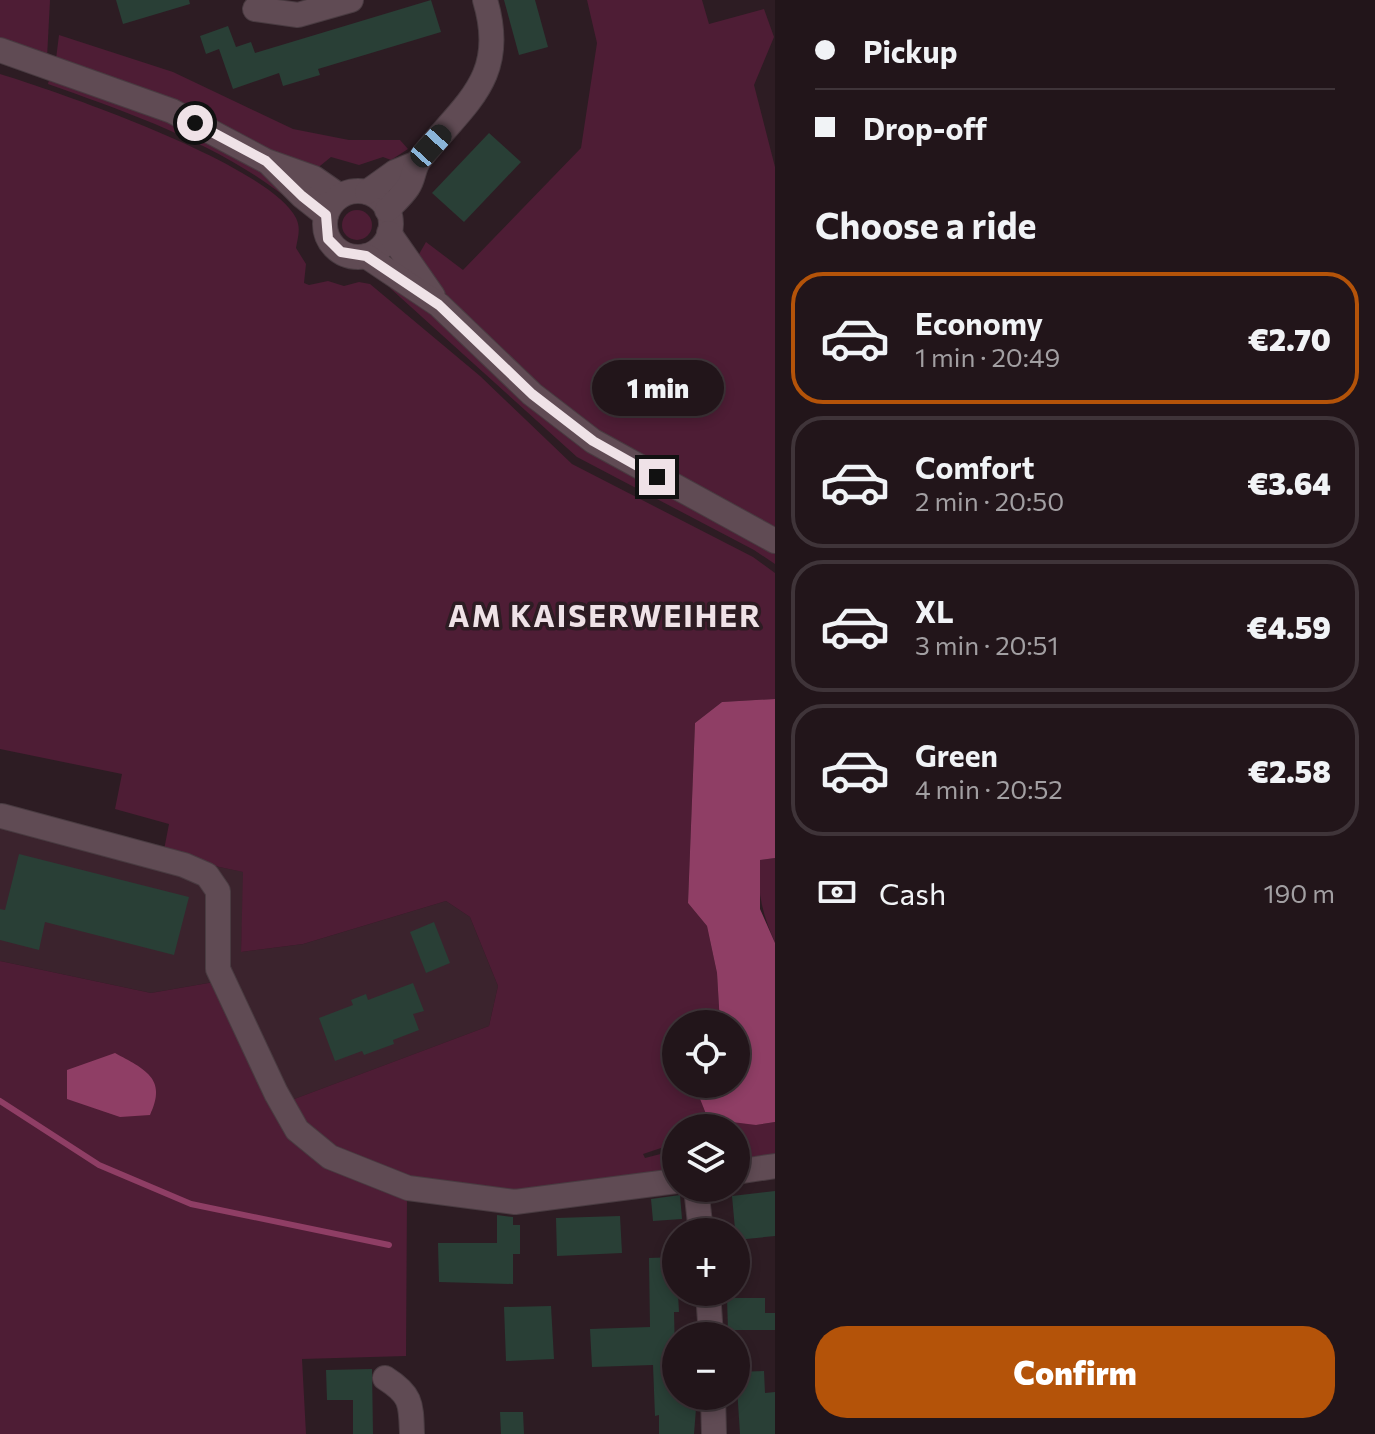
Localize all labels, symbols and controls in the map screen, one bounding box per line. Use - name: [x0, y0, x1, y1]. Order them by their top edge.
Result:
- text: Pickup: [863, 32, 957, 69]
- route start: [177, 105, 213, 141]
- text: Drop-off: [863, 109, 987, 146]
- car: [406, 120, 456, 172]
- text: Choose a ride: [815, 202, 1036, 246]
- icon: car: [819, 302, 891, 374]
- text: Economy: [915, 304, 1043, 341]
- text: €2.70: [1248, 320, 1331, 357]
- text: 1 min · 20:49: [915, 341, 1060, 372]
- callout: 1 min: [591, 361, 723, 417]
- text: 1 min: [627, 372, 689, 403]
- icon: car: [819, 446, 891, 518]
- text: Comfort: [915, 448, 1034, 485]
- route end: [639, 459, 675, 495]
- text: €3.64: [1247, 464, 1331, 501]
- text: 2 min · 20:50: [915, 485, 1064, 516]
- icon: car: [819, 590, 891, 662]
- text: XL: [915, 592, 954, 629]
- district label: AM KAISERWEIHER: [448, 596, 762, 633]
- text: €4.59: [1247, 608, 1331, 645]
- text: 3 min · 20:51: [915, 629, 1059, 660]
- icon: car: [819, 734, 891, 806]
- text: Green: [915, 736, 998, 773]
- text: €2.58: [1248, 752, 1331, 789]
- text: 4 min · 20:52: [915, 773, 1063, 804]
- icon: cash: [815, 870, 859, 914]
- text: Cash: [879, 874, 946, 911]
- text: 190 m: [1263, 877, 1335, 908]
- map controls: [662, 1010, 750, 1410]
- button: locate: [662, 1010, 750, 1098]
- button: layers: [662, 1114, 750, 1202]
- button: +: [662, 1218, 750, 1306]
- button: −: [662, 1322, 750, 1410]
- button: Confirm: [815, 1326, 1335, 1418]

